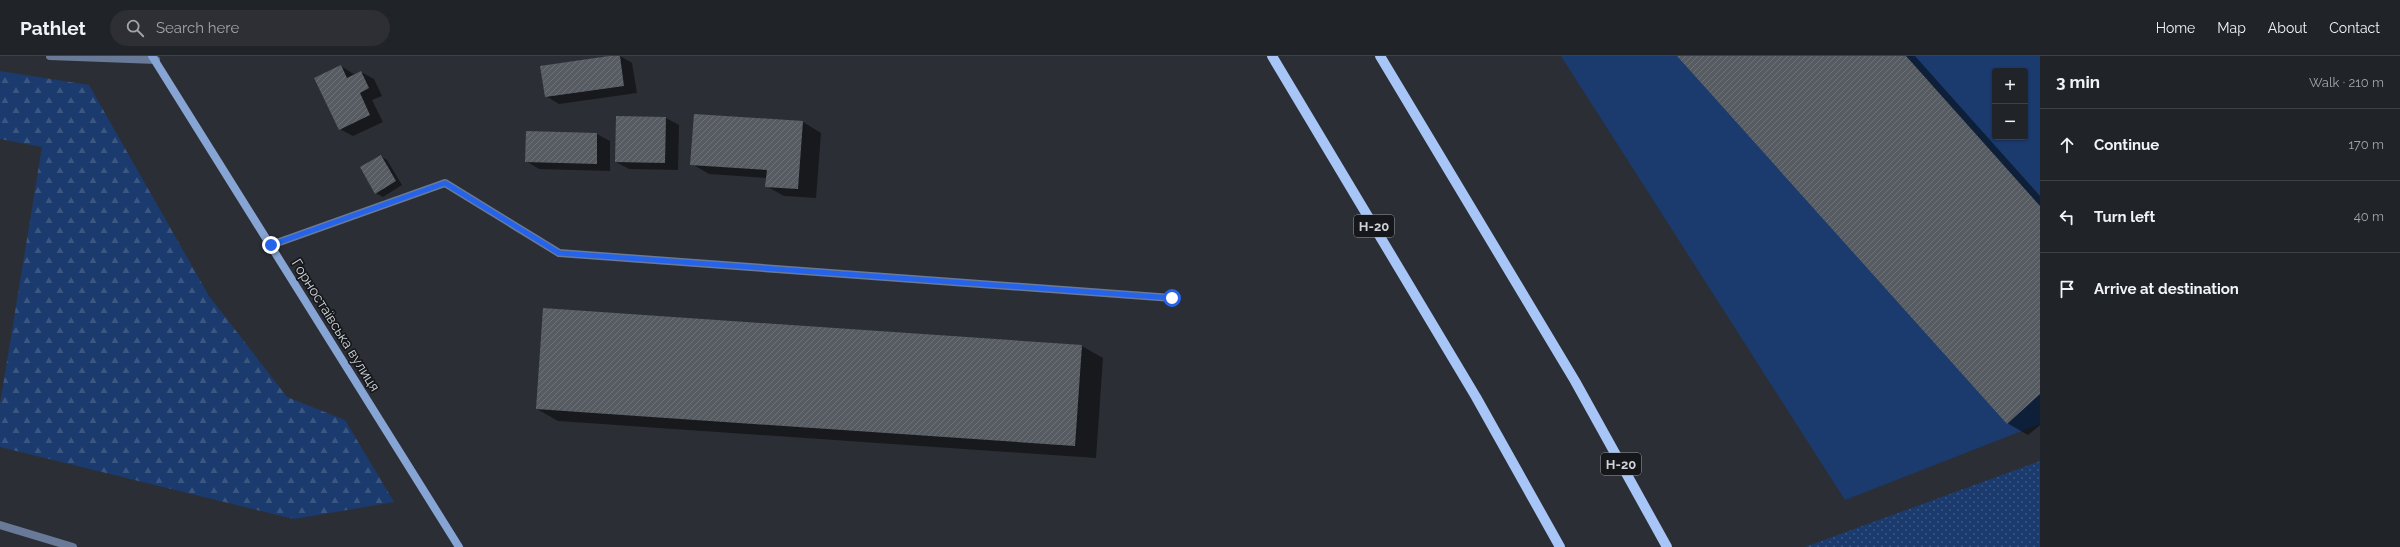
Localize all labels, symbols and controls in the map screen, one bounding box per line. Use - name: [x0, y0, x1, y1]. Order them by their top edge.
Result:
- search box: [110, 10, 390, 46]
- text: Pathlet: [20, 17, 86, 39]
- icon: search: [124, 17, 146, 39]
- text: Search here: [156, 19, 239, 37]
- text: Home: [2156, 20, 2195, 36]
- text: Map: [2217, 20, 2246, 36]
- text: About: [2268, 20, 2307, 36]
- text: Contact: [2329, 20, 2380, 36]
- map controls: [1992, 68, 2028, 140]
- button: +: [1992, 68, 2028, 104]
- text: 3 min: [2056, 72, 2100, 92]
- text: Walk · 210 m: [2309, 75, 2384, 90]
- button: −: [1992, 104, 2028, 140]
- icon: ahead: [2056, 134, 2078, 156]
- text: Continue: [2094, 136, 2159, 154]
- text: 170 m: [2348, 137, 2384, 152]
- icon: left: [2056, 206, 2078, 228]
- text: Turn left: [2094, 208, 2155, 226]
- text: 40 m: [2354, 209, 2384, 224]
- road number: Н-20: [1354, 215, 1394, 237]
- route end: [262, 236, 280, 254]
- street label: Горностаївська вулиця: [289, 256, 383, 394]
- icon: arrive: [2056, 278, 2078, 300]
- text: Arrive at destination: [2094, 280, 2239, 298]
- route start: [1163, 289, 1181, 307]
- road number: Н-20: [1601, 453, 1641, 475]

